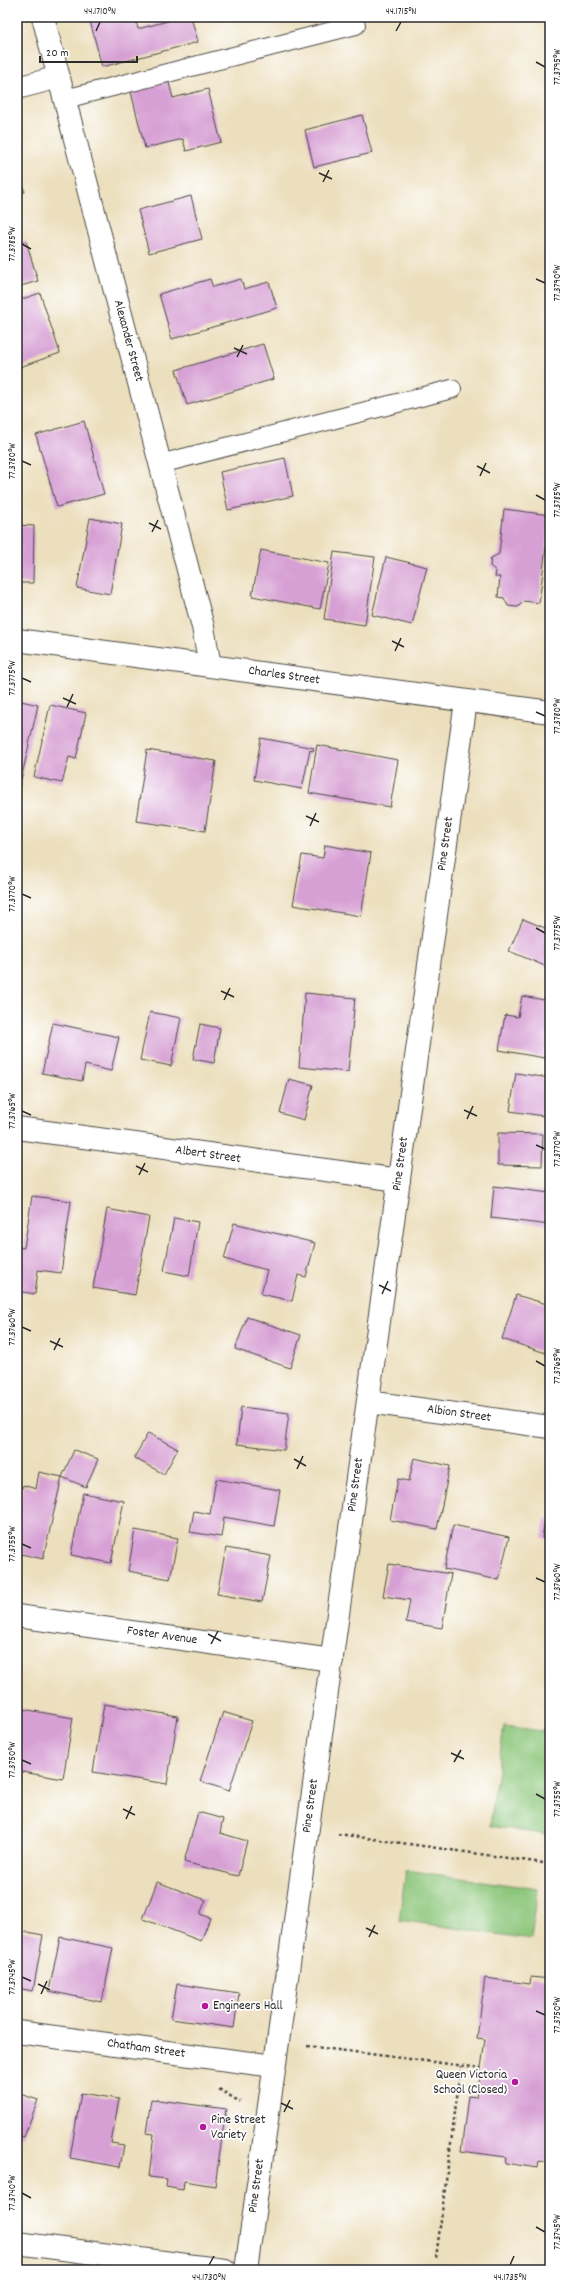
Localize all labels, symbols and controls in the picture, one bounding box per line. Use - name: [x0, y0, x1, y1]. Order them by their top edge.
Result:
- text: 44.1710°N: [84, 5, 116, 19]
- text: 44.1715°N: [386, 5, 417, 19]
- scale bar: [40, 38, 137, 64]
- text: 20 m: [46, 45, 69, 62]
- text: 77.3795°W: [551, 49, 565, 85]
- text: 77.3785°W: [6, 226, 20, 262]
- text: 77.3790°W: [551, 264, 565, 301]
- street label: Alexander Street: [108, 298, 148, 384]
- text: 77.3780°W: [6, 443, 20, 479]
- text: 77.3785°W: [551, 482, 565, 518]
- text: 77.3775°W: [6, 660, 20, 696]
- street label: Charles Street: [247, 662, 321, 690]
- text: 77.3780°W: [551, 698, 565, 734]
- street label: Pine Street: [433, 815, 459, 872]
- text: 77.3770°W: [6, 876, 20, 912]
- text: 77.3775°W: [551, 915, 565, 951]
- text: 77.3765°W: [6, 1093, 20, 1129]
- text: 77.3770°W: [551, 1131, 565, 1167]
- street label: Pine Street: [388, 1135, 414, 1192]
- street label: Albert Street: [174, 1141, 242, 1169]
- text: 77.3760°W: [6, 1308, 20, 1345]
- text: 77.3765°W: [551, 1348, 565, 1384]
- street label: Albion Street: [426, 1400, 492, 1428]
- street label: Pine Street: [343, 1456, 369, 1513]
- text: 77.3755°W: [6, 1526, 20, 1562]
- text: 77.3760°W: [551, 1563, 565, 1600]
- street label: Foster Avenue: [126, 1622, 199, 1650]
- text: 77.3750°W: [6, 1741, 20, 1778]
- street label: Pine Street: [298, 1777, 324, 1834]
- text: 77.3755°W: [551, 1781, 565, 1817]
- text: 77.3745°W: [6, 1959, 20, 1995]
- text: 77.3750°W: [551, 1996, 565, 2033]
- place label: Engineers Hall: [213, 1997, 283, 2016]
- marker: Engineers Hall: [200, 2001, 210, 2011]
- street label: Chatham Street: [106, 2034, 187, 2064]
- place label: Queen Victoria School (Closed): [433, 2066, 508, 2100]
- marker: Queen Victoria School (Closed): [510, 2077, 520, 2087]
- place label: Pine Street Variety: [211, 2111, 266, 2145]
- marker: Pine Street Variety: [198, 2122, 208, 2132]
- street label: Pine Street: [244, 2157, 270, 2214]
- text: 77.3740°W: [6, 2175, 20, 2211]
- text: 77.3745°W: [551, 2214, 565, 2250]
- text: 44.1730°N: [192, 2271, 226, 2285]
- text: 44.1735°N: [493, 2271, 527, 2285]

